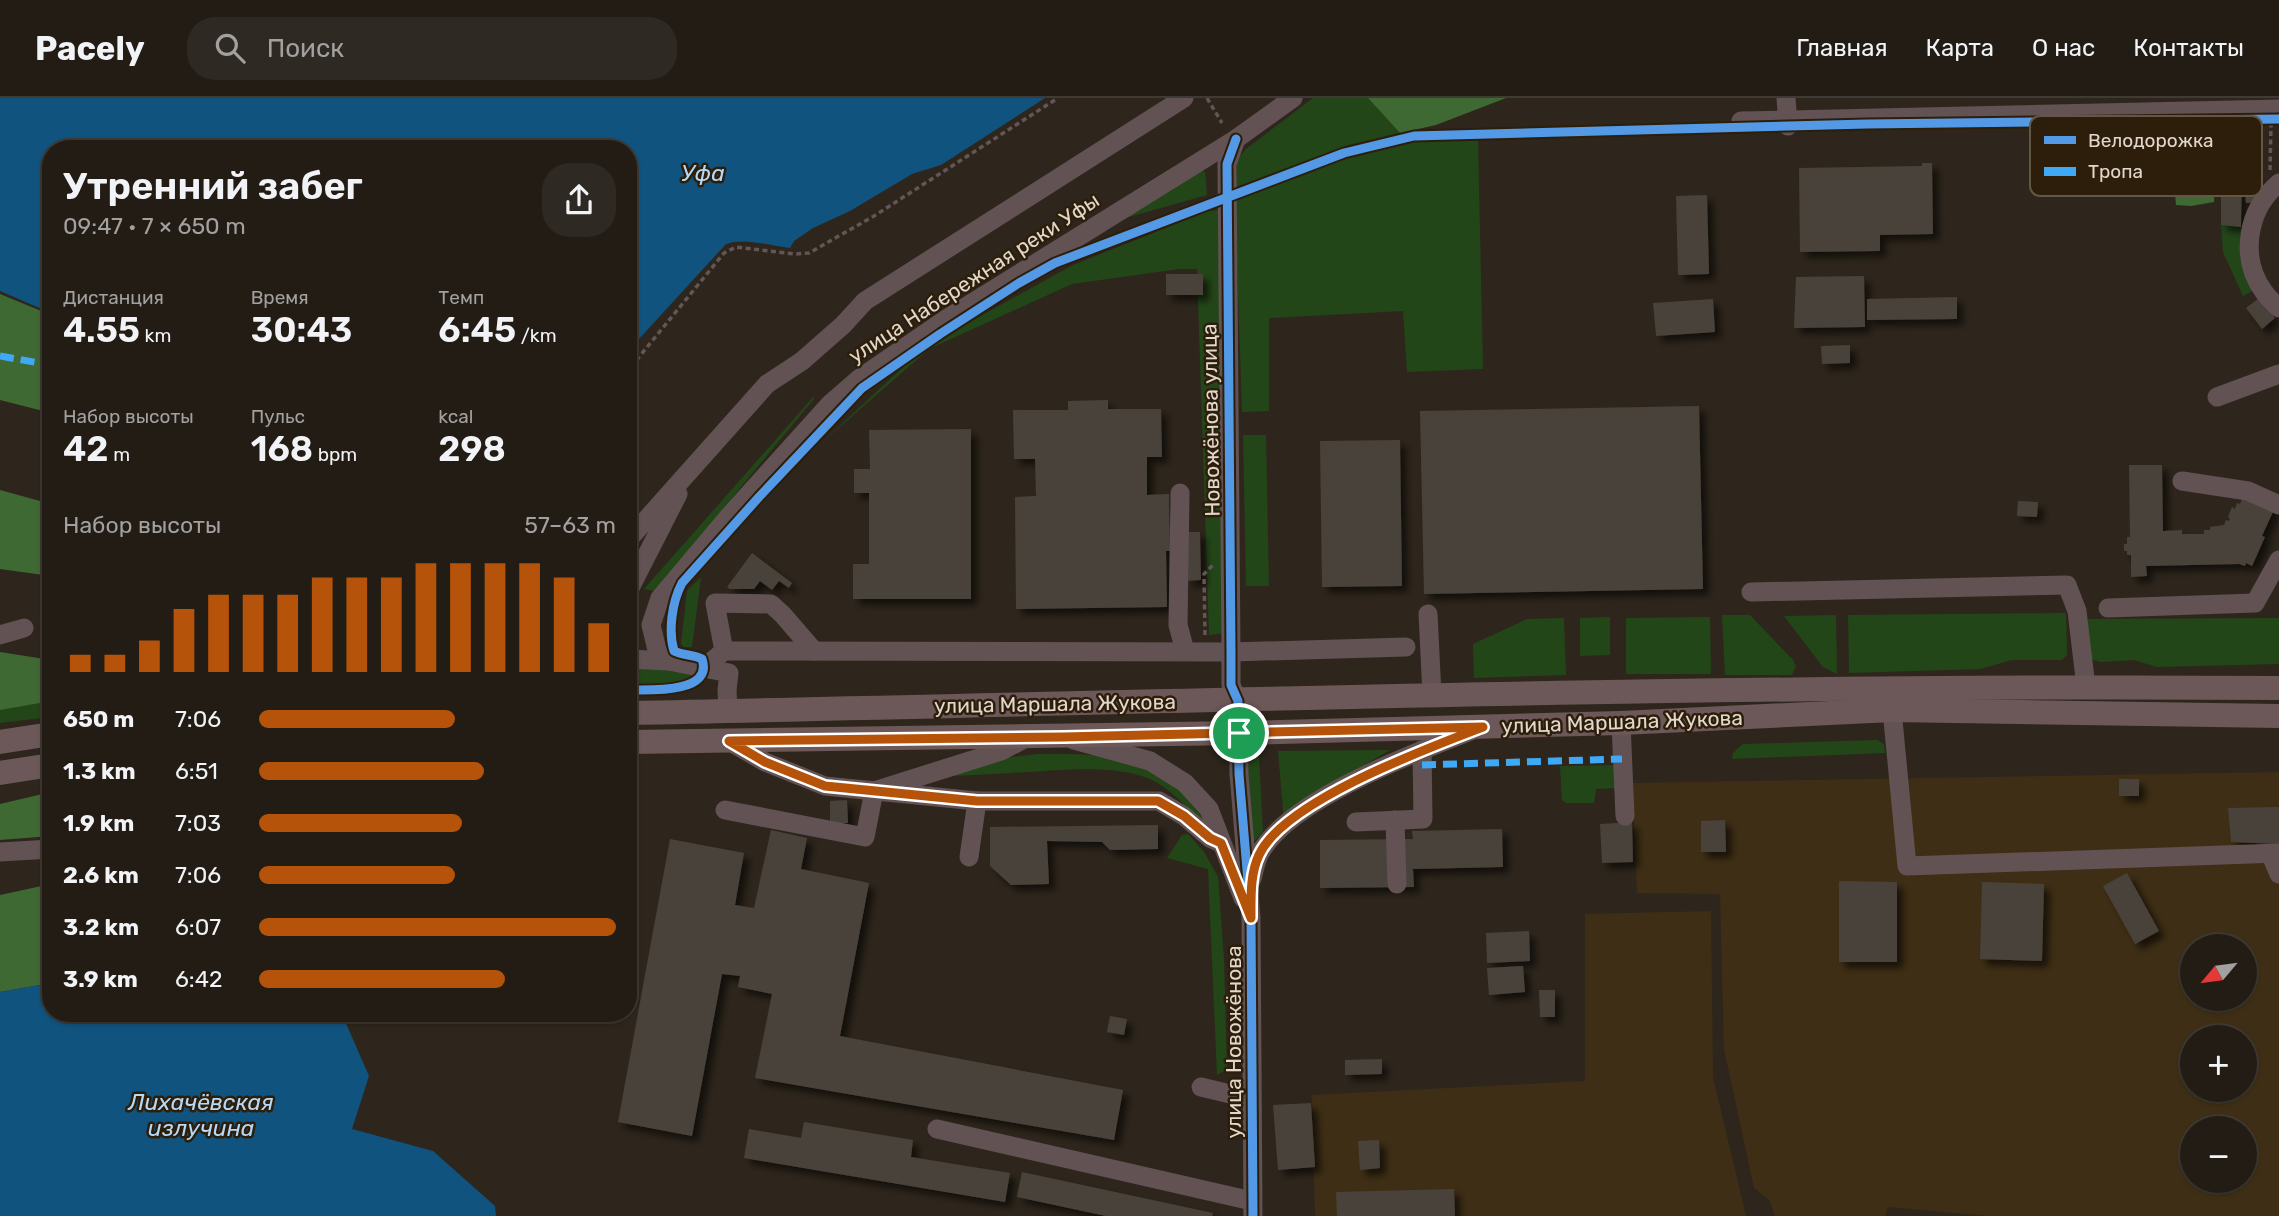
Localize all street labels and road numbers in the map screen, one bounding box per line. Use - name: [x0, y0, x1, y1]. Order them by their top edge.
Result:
- street label: улица Набережная реки Уфы: [844, 187, 1104, 368]
- street label: Новожёнова улица: [1196, 323, 1225, 517]
- street label: улица Маршала Жукова: [934, 689, 1176, 718]
- street label: улица Маршала Жукова: [1501, 705, 1743, 738]
- street label: улица Новожёнова: [1221, 945, 1246, 1139]

